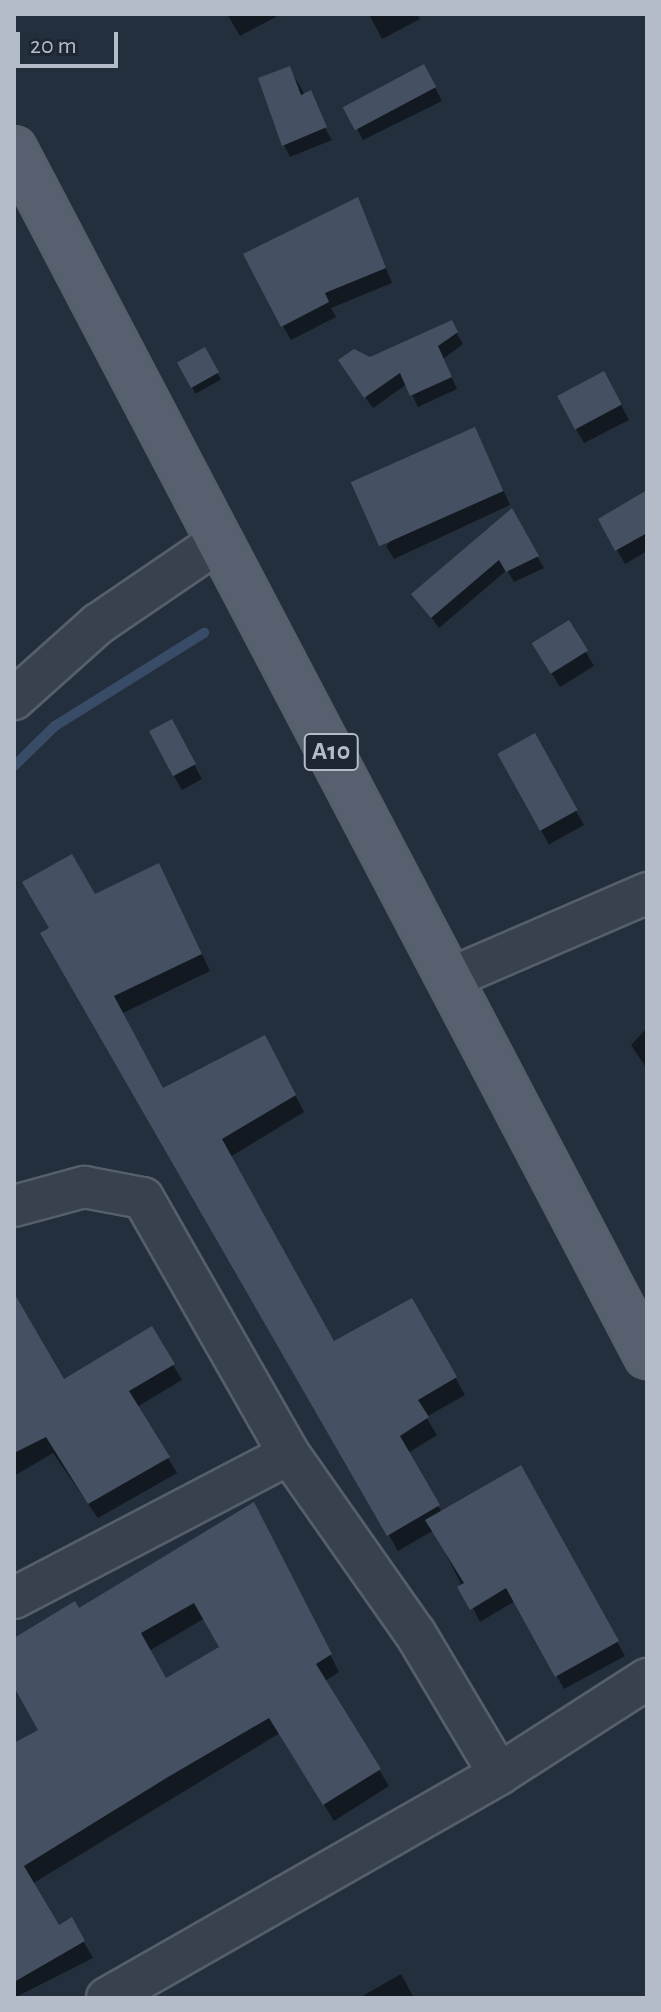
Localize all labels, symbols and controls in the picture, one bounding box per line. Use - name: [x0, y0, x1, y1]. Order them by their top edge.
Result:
- scale bar: [20, 16, 122, 66]
- text: 20 m: [30, 34, 77, 58]
- road number: A10: [303, 730, 359, 774]

